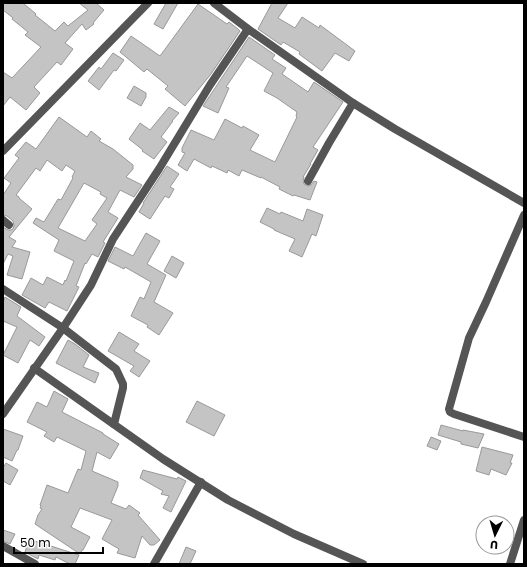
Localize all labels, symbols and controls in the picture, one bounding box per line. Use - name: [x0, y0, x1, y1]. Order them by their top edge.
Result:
- north arrow: [475, 515, 515, 555]
- scale bar: [14, 529, 103, 555]
- text: 50 m: [20, 534, 51, 551]
- text: U: [489, 537, 499, 553]

